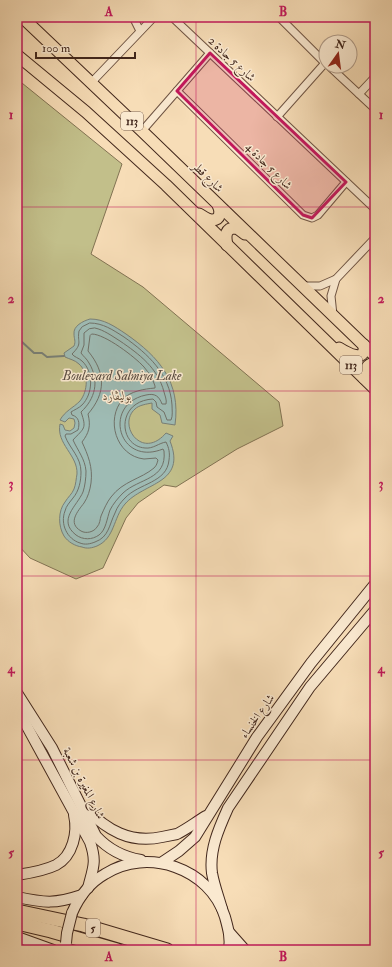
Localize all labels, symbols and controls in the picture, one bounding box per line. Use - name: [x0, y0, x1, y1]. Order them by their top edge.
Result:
- text: A: [104, 4, 114, 20]
- text: B: [279, 4, 287, 20]
- scale bar: [36, 34, 135, 60]
- street label: شارع 5 جادة 2: [203, 34, 259, 88]
- north arrow: [318, 34, 358, 74]
- text: N: [333, 37, 348, 53]
- text: 100 m: [42, 41, 71, 56]
- text: 1: [9, 107, 14, 123]
- text: 1: [379, 107, 384, 123]
- road number: 113: [121, 112, 143, 130]
- street label: شارع 5 جادة 4: [240, 140, 295, 195]
- street label: شارع قطر: [185, 158, 227, 198]
- text: 2: [8, 291, 15, 307]
- text: 2: [378, 291, 385, 307]
- road number: 113: [340, 356, 362, 374]
- water label: Boulevard Salmiya Lake: [62, 368, 182, 384]
- park label: بوليڤارد: [103, 389, 132, 404]
- text: 3: [9, 476, 14, 492]
- text: 3: [379, 476, 384, 492]
- text: 4: [6, 661, 15, 677]
- text: 4: [376, 661, 385, 677]
- street label: شارع الخنساء: [237, 691, 281, 743]
- street label: شارع المغيرة بن شعبة: [56, 745, 108, 823]
- text: 5: [8, 845, 14, 861]
- text: 5: [378, 845, 384, 861]
- road number: 5: [86, 919, 100, 937]
- text: A: [104, 949, 114, 965]
- text: B: [279, 949, 287, 965]

